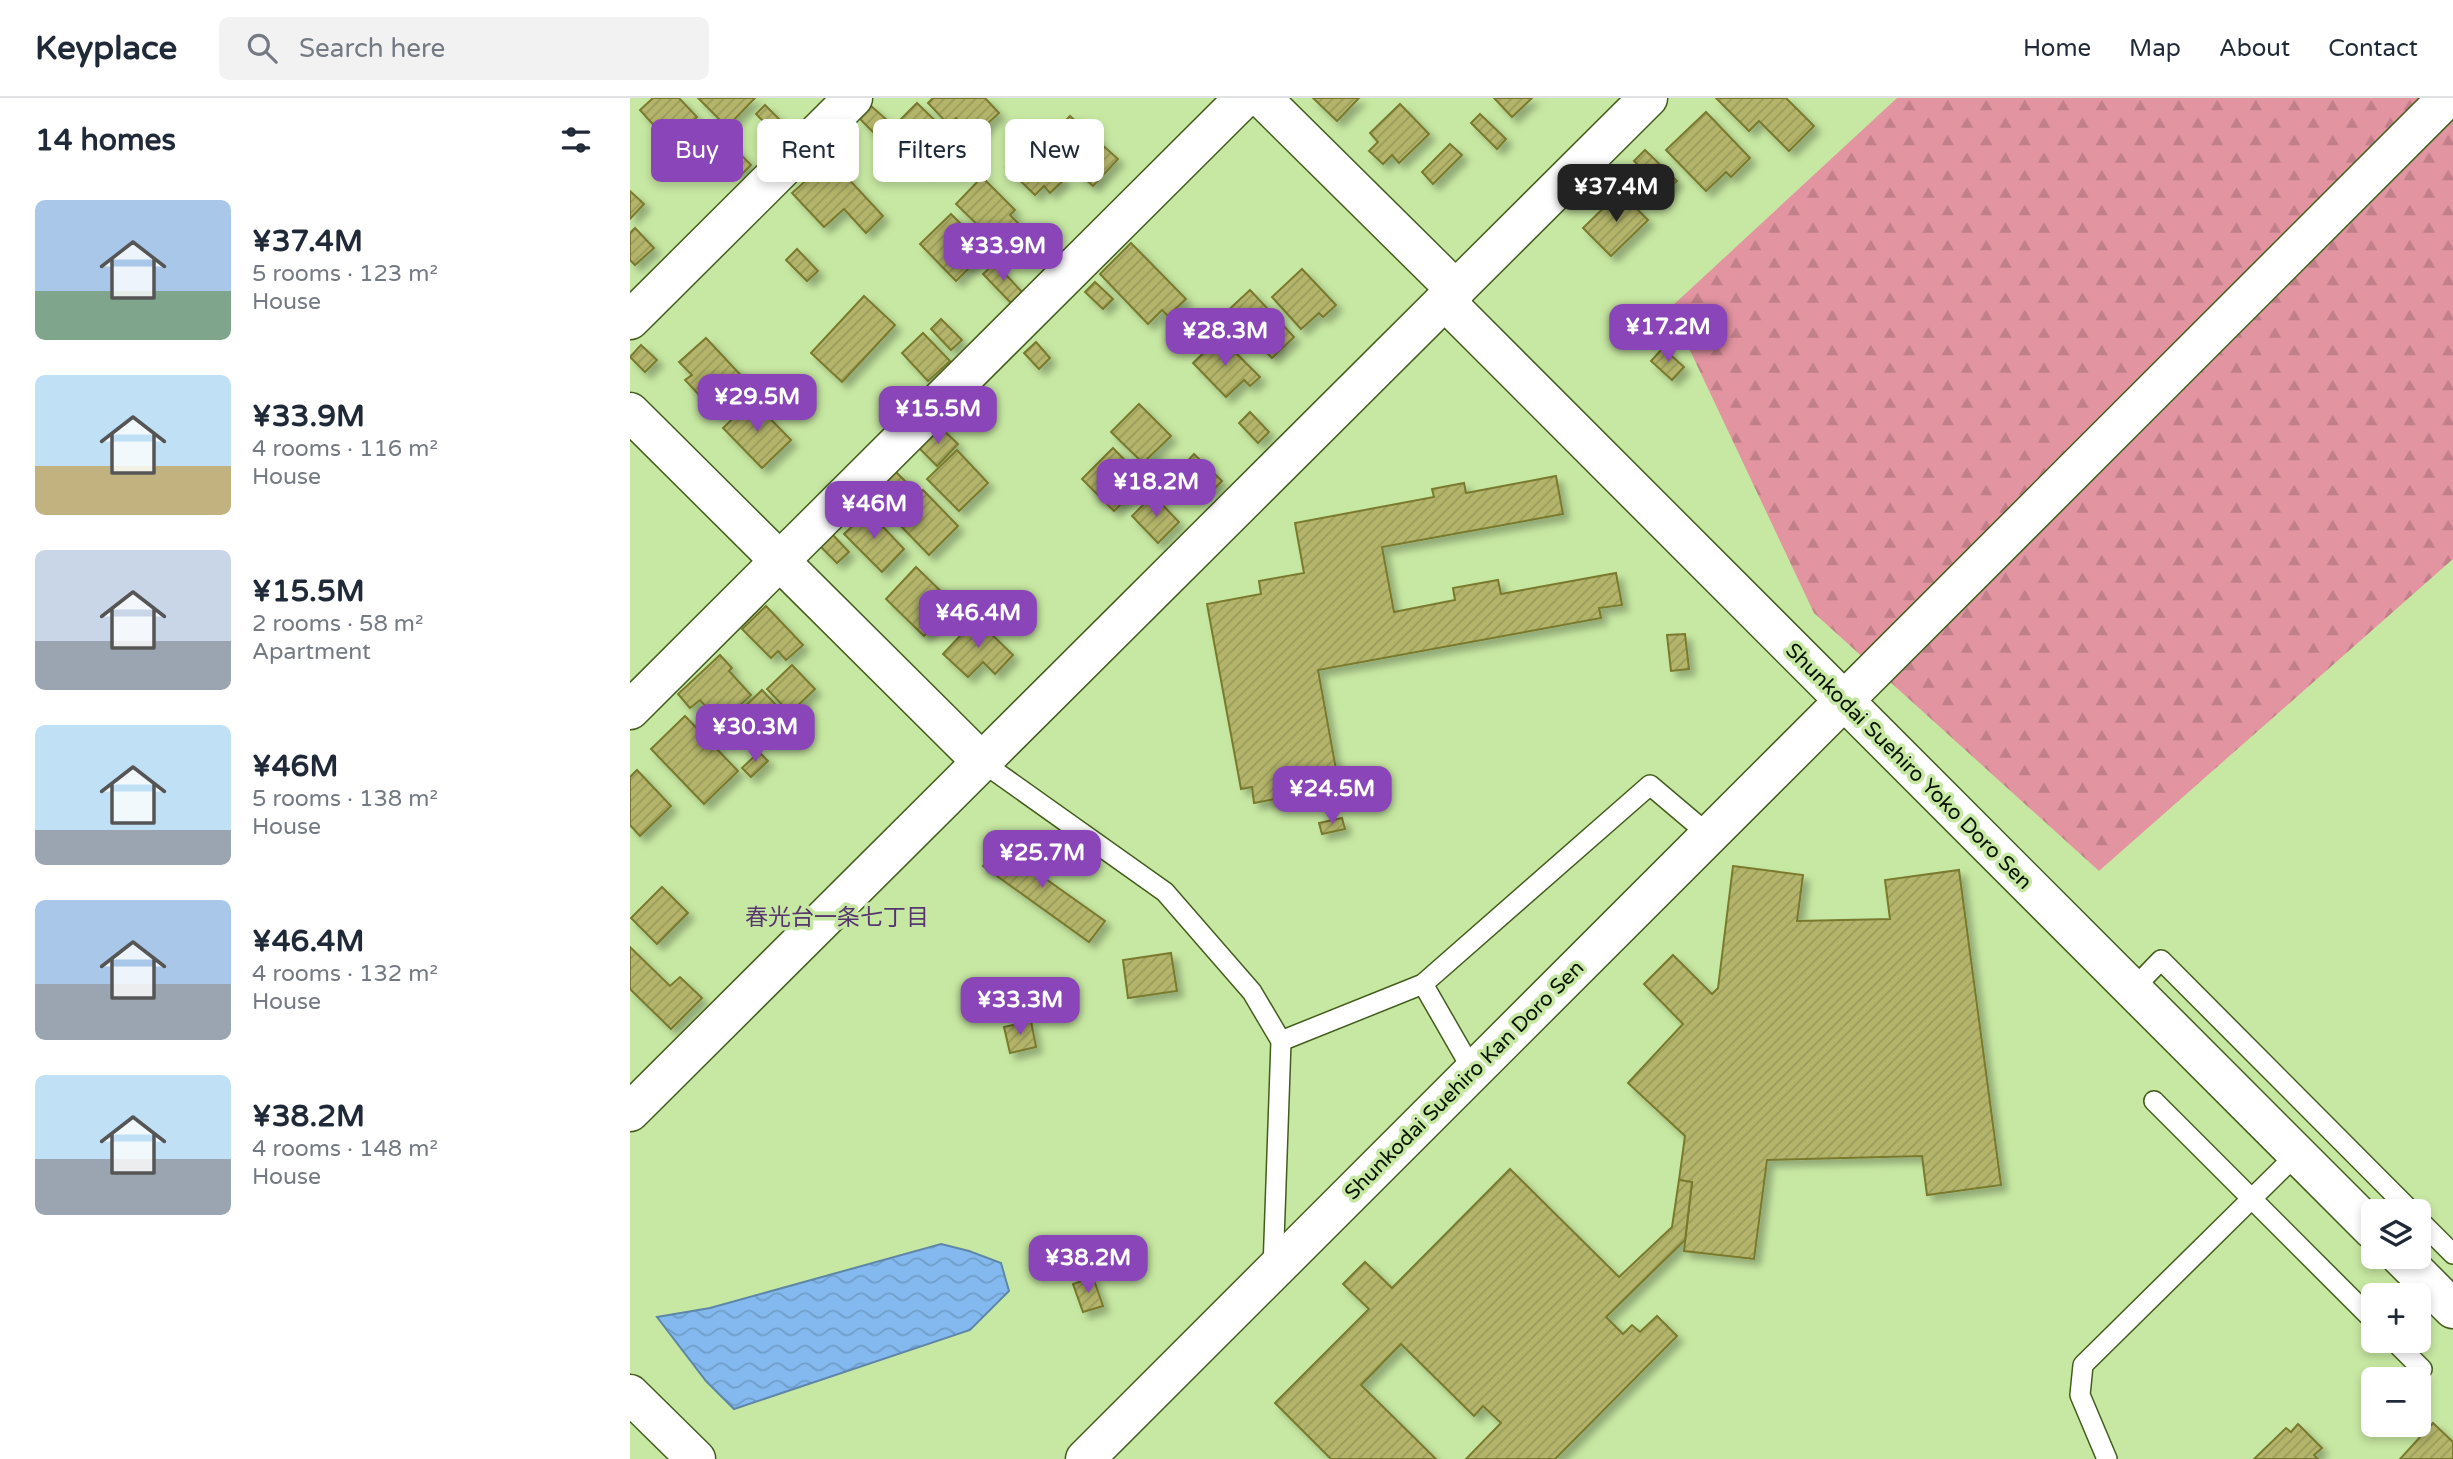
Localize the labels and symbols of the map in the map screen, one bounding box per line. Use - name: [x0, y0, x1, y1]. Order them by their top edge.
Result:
- pin: ¥37.4M: [1559, 164, 1673, 224]
- pin: ¥33.9M: [946, 223, 1060, 283]
- pin: ¥17.2M: [1611, 304, 1725, 364]
- pin: ¥28.3M: [1168, 308, 1282, 368]
- pin: ¥29.5M: [700, 374, 814, 434]
- pin: ¥15.5M: [881, 386, 995, 446]
- pin: ¥18.2M: [1099, 460, 1213, 519]
- pin: ¥46M: [833, 482, 915, 541]
- pin: ¥46.4M: [921, 590, 1035, 650]
- street label: Shunkodai Suehiro Yoko Doro Sen: [1780, 638, 2037, 895]
- pin: ¥30.3M: [698, 704, 812, 764]
- pin: ¥24.5M: [1275, 766, 1389, 826]
- pin: ¥25.7M: [985, 830, 1099, 890]
- district label: 春光台一条七丁目: [745, 904, 929, 932]
- street label: Shunkodai Suehiro Kan Doro Sen: [1340, 956, 1589, 1205]
- pin: ¥33.3M: [963, 978, 1077, 1037]
- pin: ¥38.2M: [1031, 1236, 1145, 1295]

